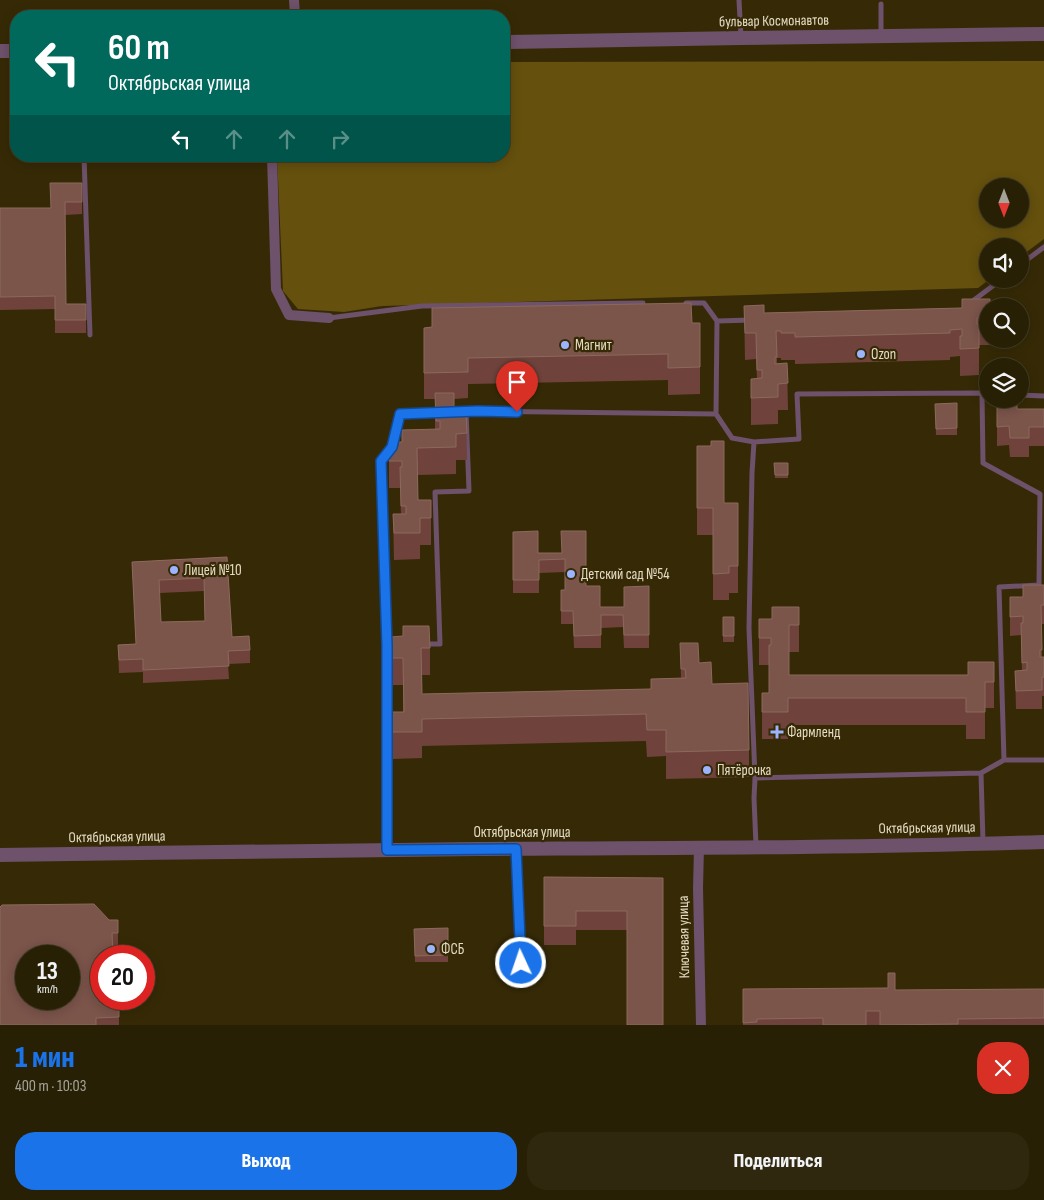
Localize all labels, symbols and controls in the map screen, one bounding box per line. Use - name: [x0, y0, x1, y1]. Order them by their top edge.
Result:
- street label: бульвар Космонавтов: [719, 11, 829, 31]
- text: 60 m: [108, 27, 170, 70]
- icon: left: [25, 30, 90, 95]
- text: Октябрьская улица: [108, 70, 250, 97]
- icon: left: [167, 125, 195, 153]
- icon: ahead: [220, 125, 248, 153]
- icon: ahead: [273, 125, 301, 153]
- icon: right: [326, 125, 354, 153]
- north arrow: [979, 178, 1029, 228]
- map controls: [979, 178, 1029, 408]
- button: sound: [979, 238, 1029, 288]
- button: search: [979, 298, 1029, 348]
- place label: Магнит: [575, 336, 612, 355]
- marker: Магнит: [559, 339, 571, 351]
- place label: Ozon: [871, 345, 896, 364]
- marker: Ozon: [855, 348, 867, 360]
- button: layers: [979, 358, 1029, 408]
- pin: [496, 361, 538, 412]
- icon: arrive: [503, 368, 531, 396]
- place label: Лицей №10: [184, 561, 242, 580]
- marker: Лицей №10: [168, 564, 180, 576]
- place label: Детский сад №54: [581, 565, 670, 584]
- marker: Детский сад №54: [565, 568, 577, 580]
- place label: Фармленд: [787, 723, 841, 742]
- marker: Фармленд: [771, 726, 783, 738]
- place label: Пятёрочка: [717, 761, 772, 780]
- marker: Пятёрочка: [701, 764, 713, 776]
- street label: Октябрьская улица: [878, 818, 976, 838]
- street label: Октябрьская улица: [473, 823, 571, 842]
- street label: Октябрьская улица: [68, 827, 166, 847]
- street label: Ключевая улица: [674, 895, 694, 978]
- position arrow: [494, 936, 546, 988]
- place label: ФСБ: [441, 940, 465, 959]
- marker: ФСБ: [425, 943, 437, 955]
- speed limit sign: 20: [90, 945, 155, 1010]
- text: 13: [37, 956, 58, 987]
- text: km/h: [37, 982, 58, 997]
- text: 1 мин: [15, 1040, 75, 1076]
- button: close: [977, 1042, 1029, 1094]
- text: 400 m · 10:03: [15, 1077, 86, 1096]
- button: Выход: [15, 1132, 517, 1190]
- button: Поделиться: [527, 1132, 1029, 1190]

